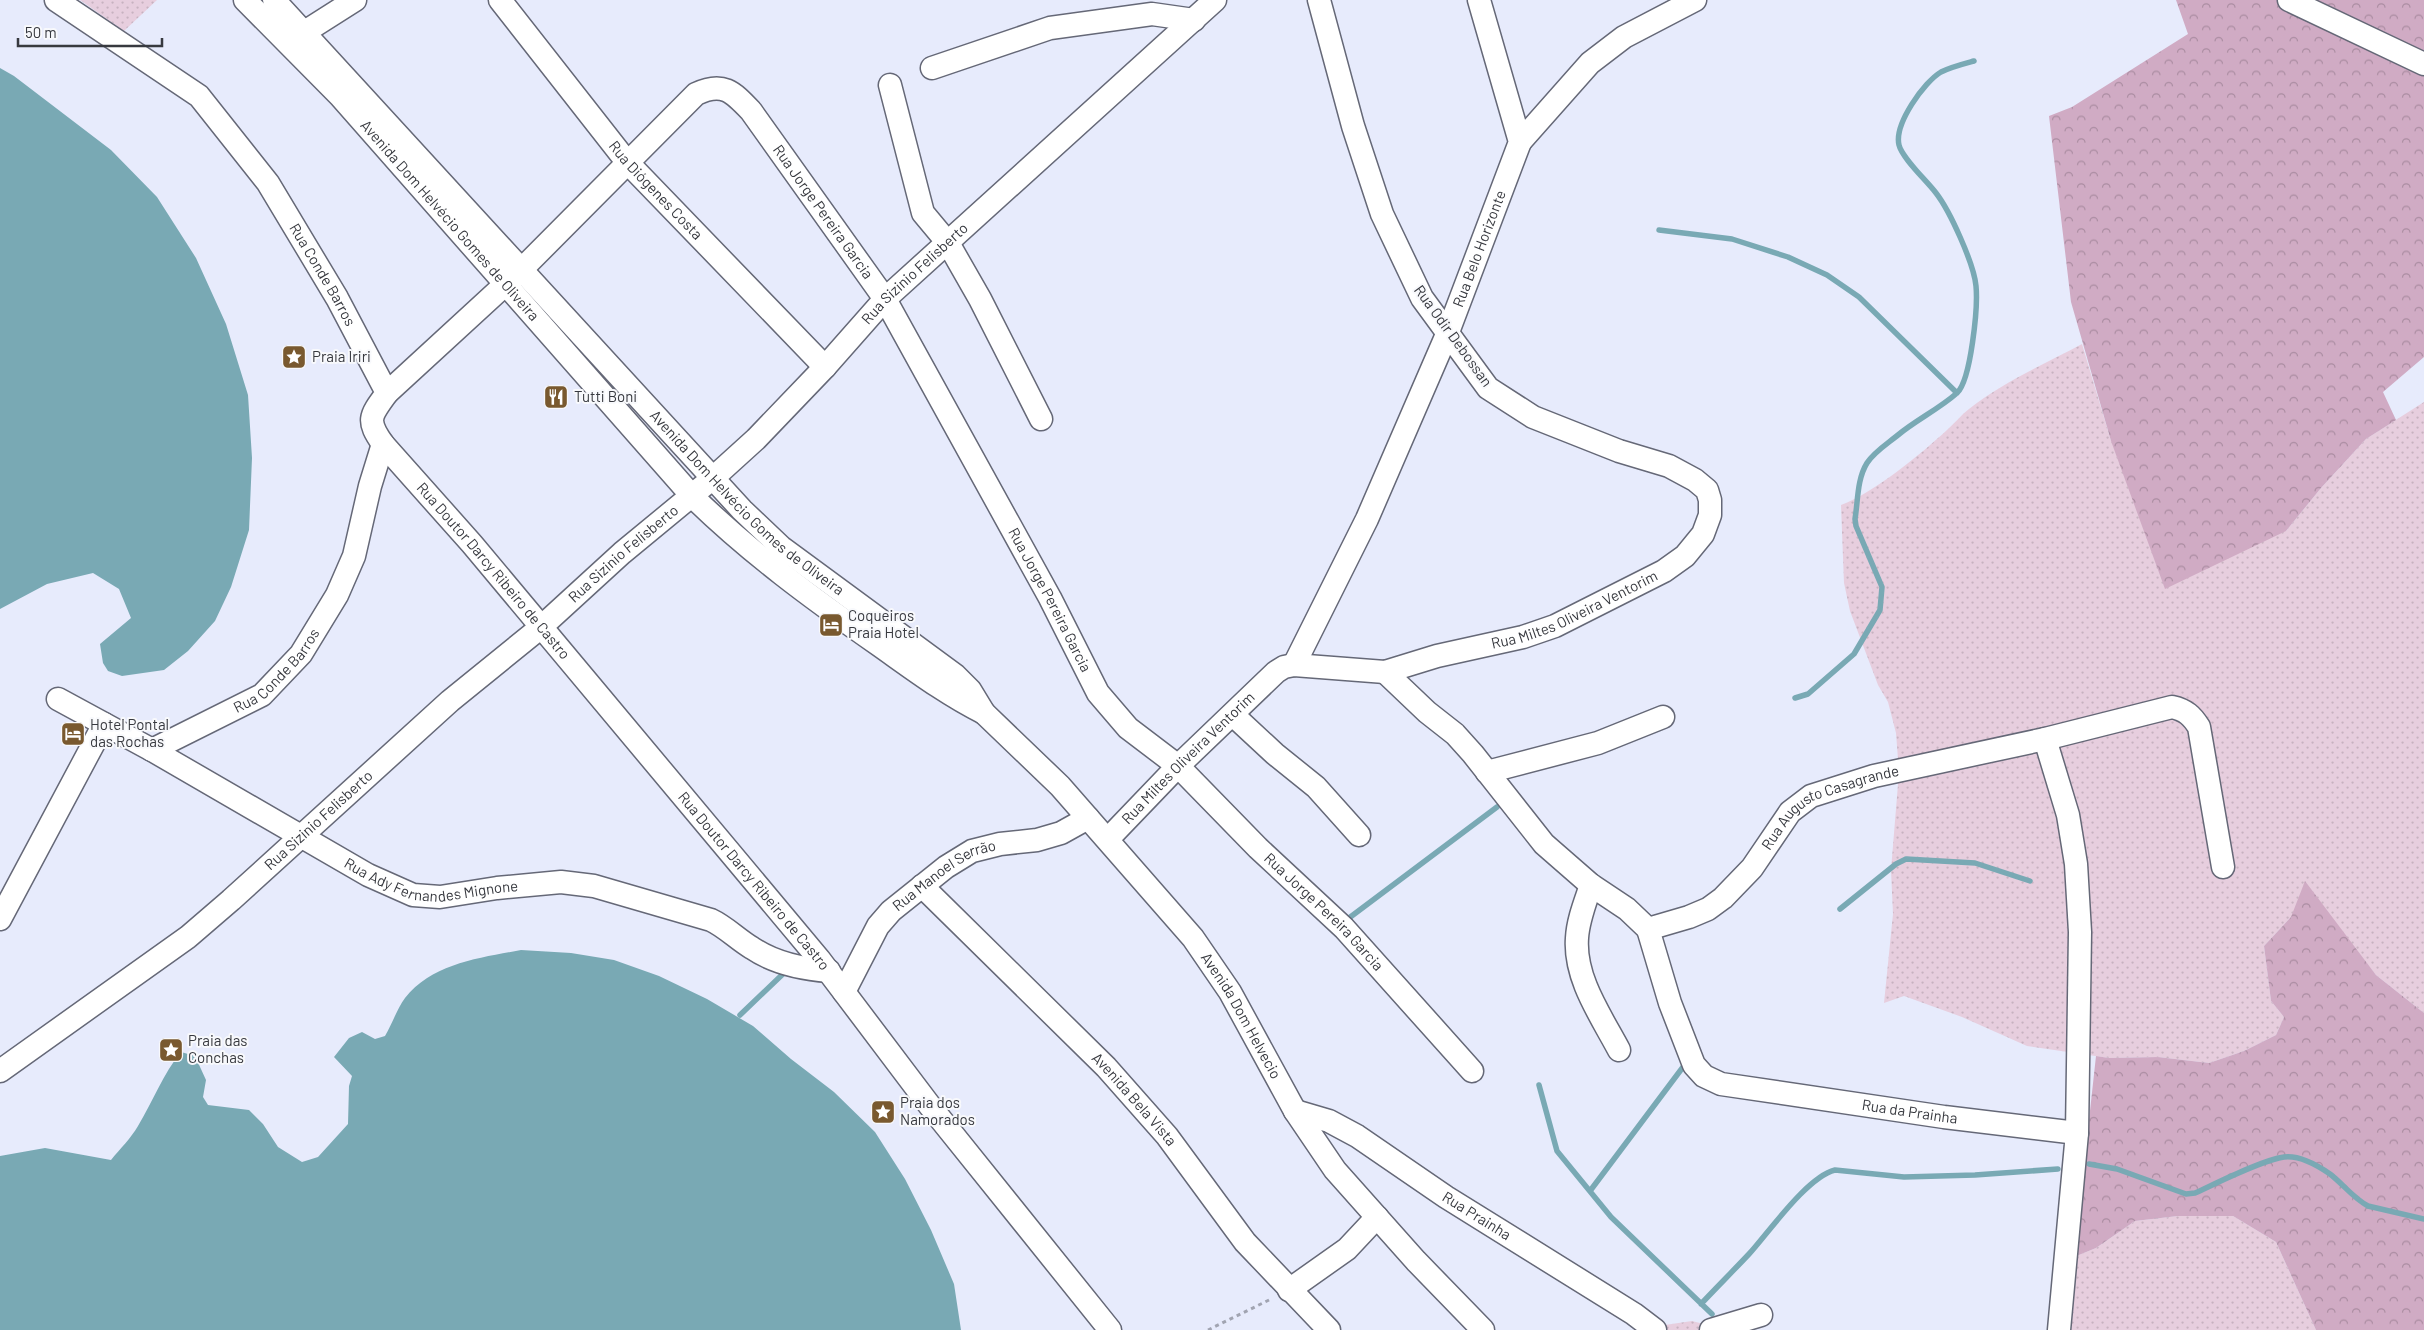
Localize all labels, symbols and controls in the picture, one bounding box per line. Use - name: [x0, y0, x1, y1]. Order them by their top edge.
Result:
- scale bar: [18, 15, 161, 47]
- text: 50 m: [25, 23, 57, 41]
- street label: Avenida Dom Helvécio Gomes de Oliveira: [357, 116, 544, 324]
- street label: Rua Diógenes Costa: [606, 137, 707, 243]
- street label: Rua Jorge Pereira Garcia: [770, 141, 878, 282]
- street label: Rua Belo Horizonte: [1448, 188, 1509, 309]
- street label: Rua Sizinio Felisberto: [857, 218, 971, 327]
- street label: Rua Conde Barros: [286, 220, 360, 329]
- street label: Rua Odir Debossan: [1411, 281, 1497, 390]
- place icon: Praia Iriri: [281, 344, 307, 370]
- place label: Praia Iriri: [312, 347, 371, 365]
- restaurant icon: Tutti Boni: [543, 384, 569, 410]
- place label: Tutti Boni: [574, 387, 637, 405]
- street label: Avenida Dom Helvécio Gomes de Oliveira: [647, 406, 848, 598]
- street label: Rua Doutor Darcy Ribeiro de Castro: [413, 478, 575, 663]
- street label: Rua Sizinio Felisberto: [564, 501, 681, 606]
- street label: Rua Jorge Pereira Garcia: [1005, 524, 1096, 675]
- street label: Rua Miltes Oliveira Ventorim: [1489, 566, 1660, 652]
- place label: Coqueiros Praia Hotel: [848, 606, 919, 641]
- hotel icon: Coqueiros Praia Hotel: [818, 612, 844, 638]
- street label: Rua Conde Barros: [230, 625, 323, 716]
- street label: Rua Miltes Oliveira Ventorim: [1117, 688, 1258, 827]
- place label: Hotel Pontal das Rochas: [90, 715, 169, 750]
- hotel icon: Hotel Pontal das Rochas: [60, 721, 86, 747]
- street label: Rua Augusto Casagrande: [1757, 761, 1900, 853]
- street label: Rua Sizinio Felisberto: [260, 766, 376, 873]
- street label: Rua Doutor Darcy Ribeiro de Castro: [675, 788, 834, 973]
- street label: Rua Manoel Serrão: [888, 835, 997, 914]
- street label: Rua Jorge Pereira Garcia: [1261, 848, 1388, 974]
- street label: Rua Ady Fernandes Mignone: [341, 853, 519, 905]
- street label: Avenida Dom Helvecio: [1198, 949, 1286, 1082]
- place label: Praia das Conchas: [188, 1031, 248, 1066]
- place icon: Praia das Conchas: [158, 1037, 184, 1063]
- street label: Avenida Bela Vista: [1089, 1048, 1181, 1149]
- place label: Praia dos Namorados: [900, 1093, 975, 1128]
- street label: Rua da Prainha: [1861, 1095, 1959, 1127]
- place icon: Praia dos Namorados: [870, 1099, 896, 1125]
- street label: Rua Prainha: [1439, 1187, 1515, 1243]

